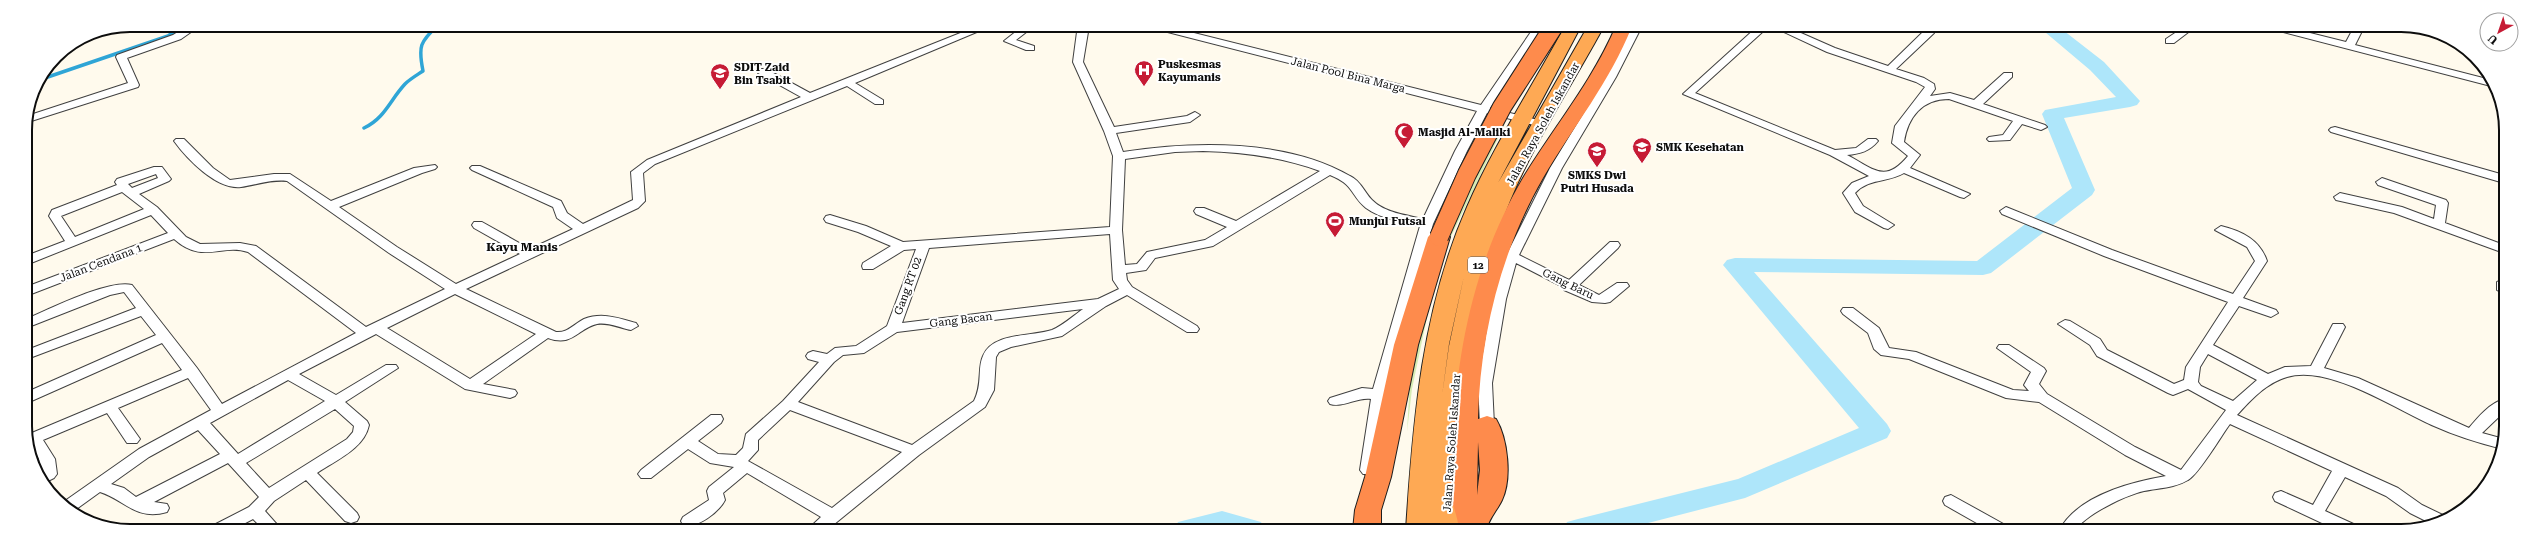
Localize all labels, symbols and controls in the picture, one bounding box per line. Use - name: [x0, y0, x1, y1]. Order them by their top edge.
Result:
- north arrow: [2479, 12, 2519, 52]
- text: U: [2485, 31, 2500, 47]
- street label: Jalan Pool Bina Marga: [1290, 55, 1406, 95]
- place label: Puskesmas Kayumanis: [1158, 58, 1221, 84]
- hospital icon: Puskesmas Kayumanis: [1133, 59, 1155, 87]
- street label: Jalan Raya Soleh Iskandar: [1504, 60, 1583, 188]
- place label: SDIT Zaid Bin Tsabit: [734, 61, 791, 87]
- school or university icon: SDIT Zaid Bin Tsabit: [709, 62, 731, 90]
- mosque icon: Masjid Al-Maliki: [1393, 121, 1415, 149]
- place label: Masjid Al-Maliki: [1418, 126, 1511, 139]
- school or university icon: SMK Kesehatan: [1631, 136, 1653, 164]
- school or university icon: SMKS Dwi Putri Husada: [1586, 140, 1608, 168]
- place label: SMK Kesehatan: [1656, 141, 1745, 154]
- place label: SMKS Dwi Putri Husada: [1560, 169, 1634, 195]
- sports icon: Munjul Futsal: [1324, 210, 1346, 238]
- place label: Munjul Futsal: [1349, 215, 1426, 228]
- district label: Kayu Manis: [486, 240, 558, 254]
- street label: Jalan Cendana 1: [58, 241, 144, 285]
- street label: Gang RT 02: [892, 255, 924, 317]
- road number: 12: [1468, 257, 1488, 273]
- street label: Gang Baru: [1540, 266, 1596, 302]
- street label: Gang Bacan: [929, 310, 993, 330]
- street label: Jalan Raya Soleh Iskandar: [1441, 373, 1463, 513]

